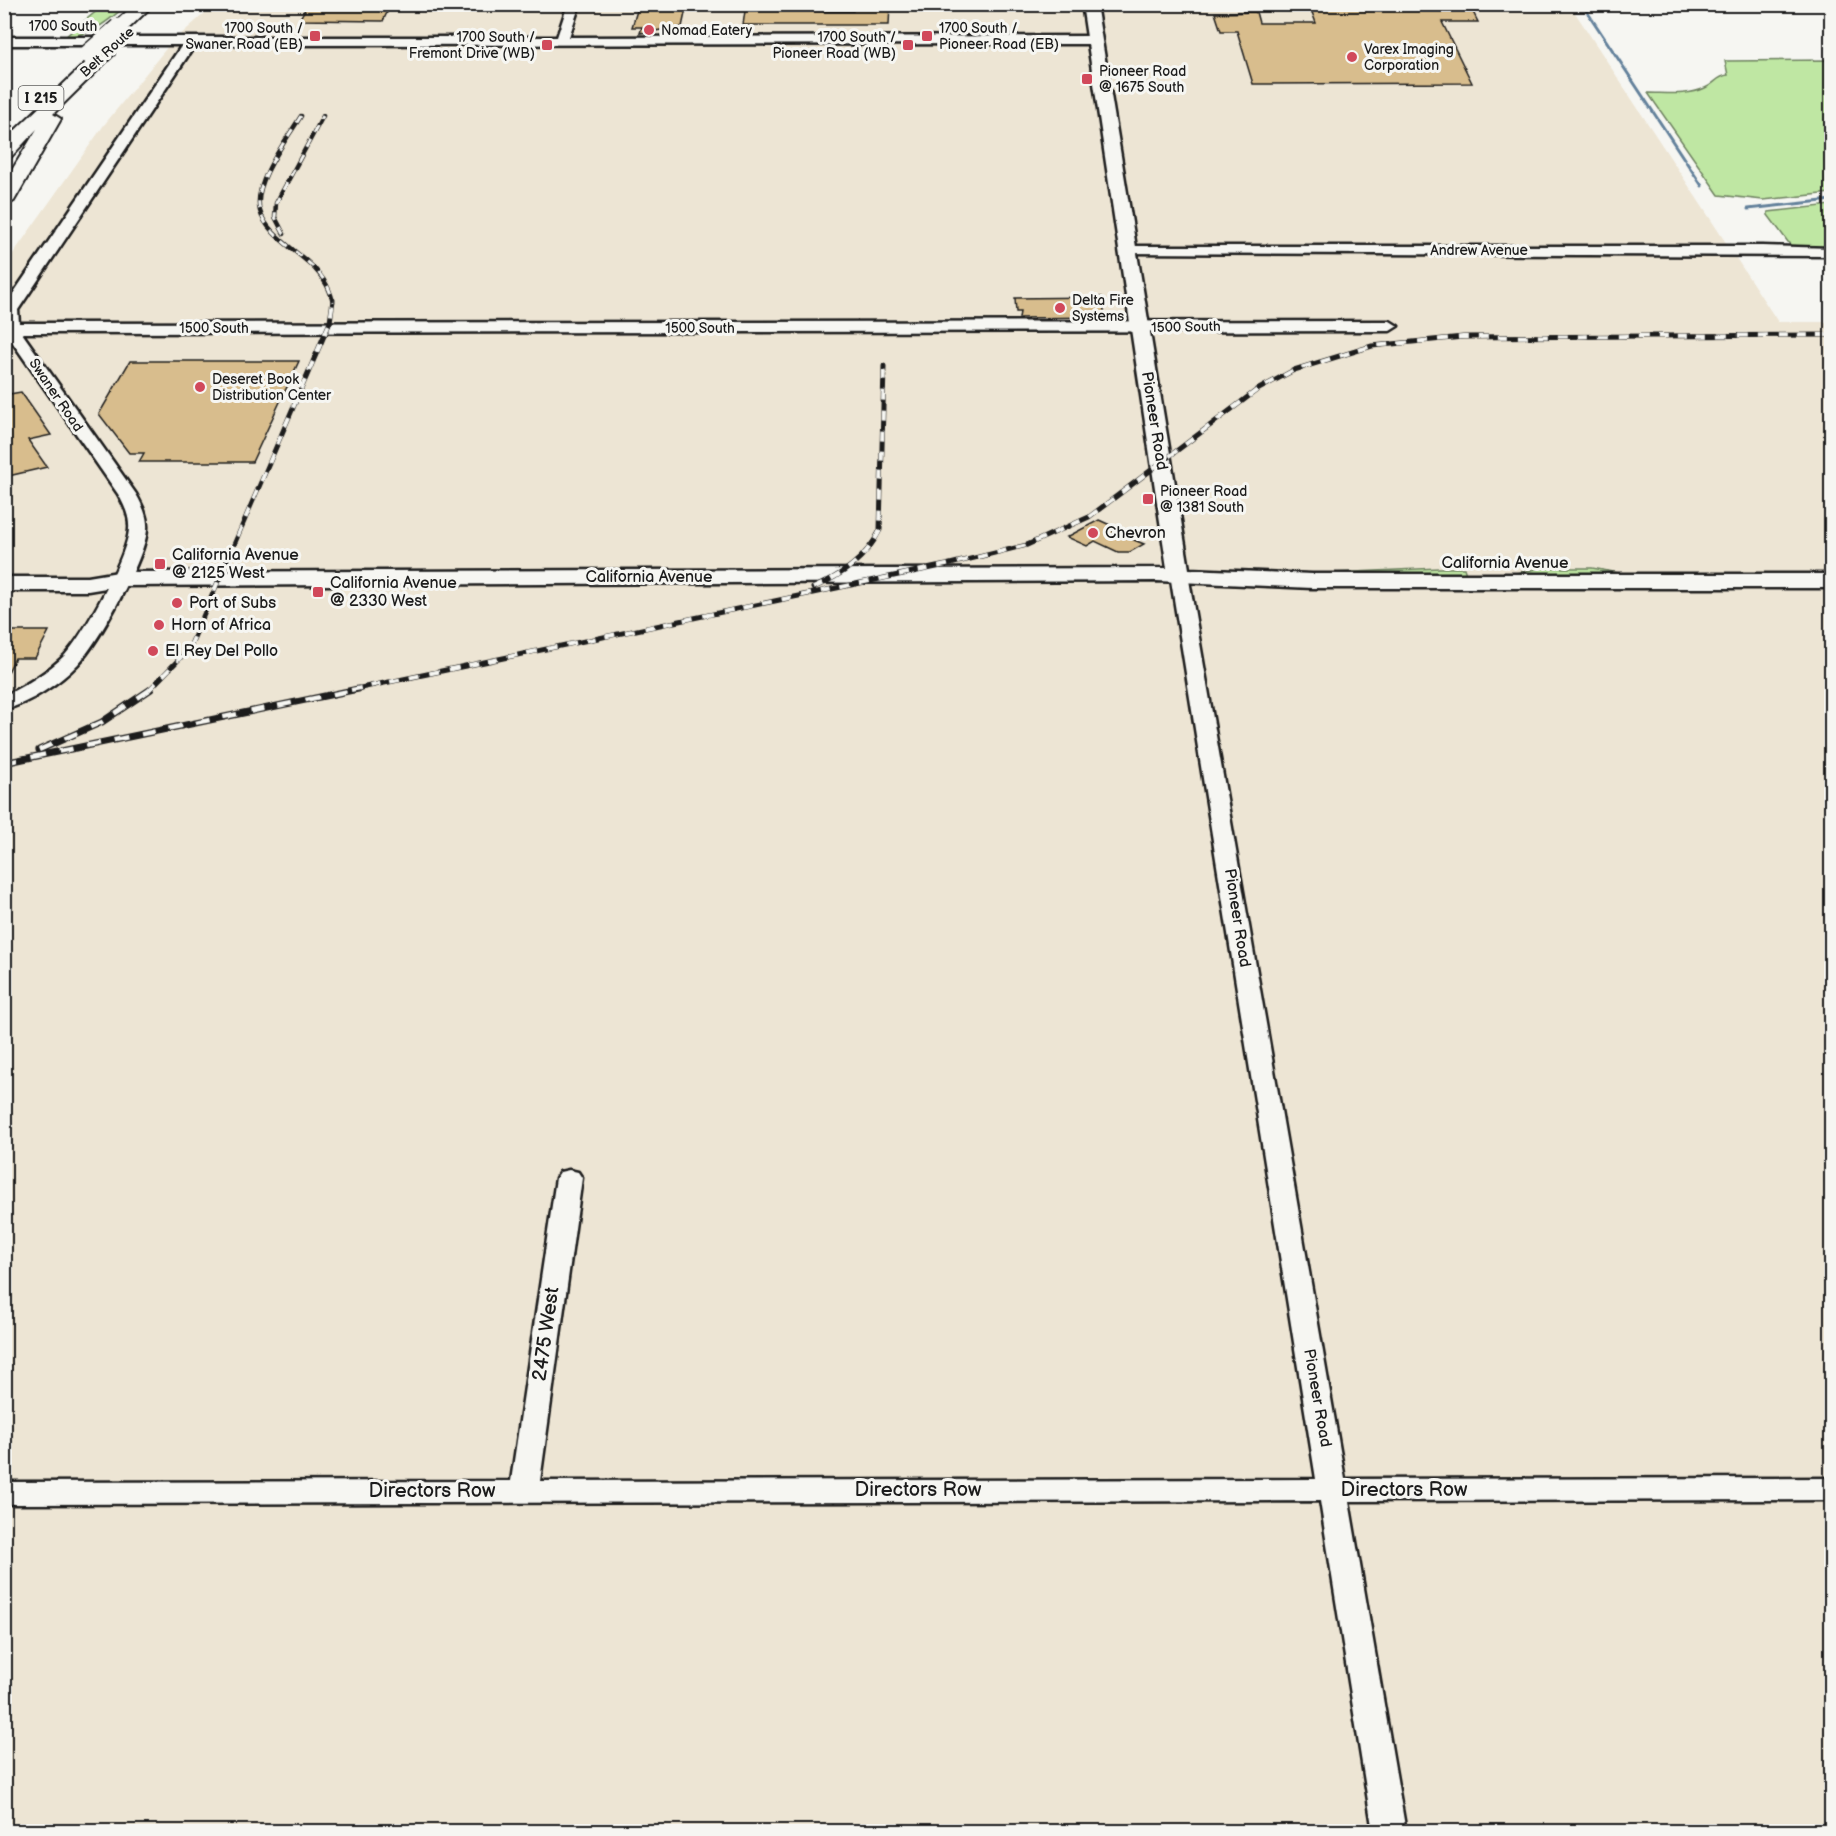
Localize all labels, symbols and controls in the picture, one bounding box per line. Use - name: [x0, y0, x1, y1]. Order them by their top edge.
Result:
- street label: 1700 South: [29, 18, 97, 35]
- place label: 1700 South / Swaner Road (EB): [186, 20, 303, 53]
- place label: 1700 South / Pioneer Road (EB): [939, 20, 1059, 53]
- place label: Nomad Eatery: [661, 22, 753, 39]
- street label: Belt Route: [76, 23, 138, 81]
- marker: Nomad Eatery: [642, 23, 656, 37]
- marker: 1700 South / Swaner Road (EB): [308, 29, 322, 43]
- place label: 1700 South / Fremont Drive (WB): [409, 29, 535, 62]
- place label: 1700 South / Pioneer Road (WB): [772, 29, 896, 62]
- marker: 1700 South / Pioneer Road (EB): [920, 29, 934, 43]
- marker: 1700 South / Fremont Drive (WB): [540, 38, 554, 52]
- marker: 1700 South / Pioneer Road (WB): [901, 38, 915, 52]
- place label: Varex Imaging Corporation: [1364, 41, 1454, 74]
- marker: Varex Imaging Corporation: [1345, 50, 1359, 64]
- place label: Pioneer Road @ 1675 South: [1099, 63, 1186, 96]
- marker: Pioneer Road @ 1675 South: [1080, 72, 1094, 86]
- road number: I 215: [18, 86, 63, 110]
- street label: Andrew Avenue: [1430, 242, 1528, 259]
- place label: Delta Fire Systems: [1072, 292, 1134, 325]
- marker: Delta Fire Systems: [1053, 301, 1067, 315]
- street label: 1500 South: [1151, 318, 1221, 336]
- street label: 1500 South: [179, 320, 249, 337]
- street label: 1500 South: [665, 320, 735, 337]
- street label: Swaner Road: [25, 355, 87, 435]
- street label: Pioneer Road: [1137, 370, 1171, 472]
- place label: Deseret Book Distribution Center: [212, 371, 332, 404]
- marker: Deseret Book Distribution Center: [193, 380, 207, 394]
- place label: Pioneer Road @ 1381 South: [1160, 483, 1247, 516]
- marker: Pioneer Road @ 1381 South: [1141, 492, 1155, 506]
- place label: Chevron: [1105, 524, 1166, 543]
- marker: Chevron: [1086, 526, 1100, 540]
- place label: California Avenue @ 2125 West: [172, 546, 299, 583]
- street label: California Avenue: [1442, 554, 1569, 573]
- marker: California Avenue @ 2125 West: [153, 557, 167, 571]
- street label: California Avenue: [586, 568, 713, 587]
- place label: California Avenue @ 2330 West: [330, 574, 457, 611]
- marker: California Avenue @ 2330 West: [311, 585, 325, 599]
- place label: Port of Subs: [189, 594, 276, 613]
- marker: Port of Subs: [170, 596, 184, 610]
- place label: Horn of Africa: [171, 616, 271, 635]
- marker: Horn of Africa: [152, 618, 166, 632]
- place label: El Rey Del Pollo: [165, 642, 278, 661]
- marker: El Rey Del Pollo: [146, 644, 160, 658]
- street label: Pioneer Road: [1220, 867, 1254, 969]
- street label: 2475 West: [528, 1285, 564, 1383]
- street label: Pioneer Road: [1299, 1347, 1335, 1449]
- street label: Directors Row: [855, 1478, 982, 1502]
- street label: Directors Row: [1341, 1478, 1468, 1502]
- street label: Directors Row: [369, 1479, 496, 1503]

